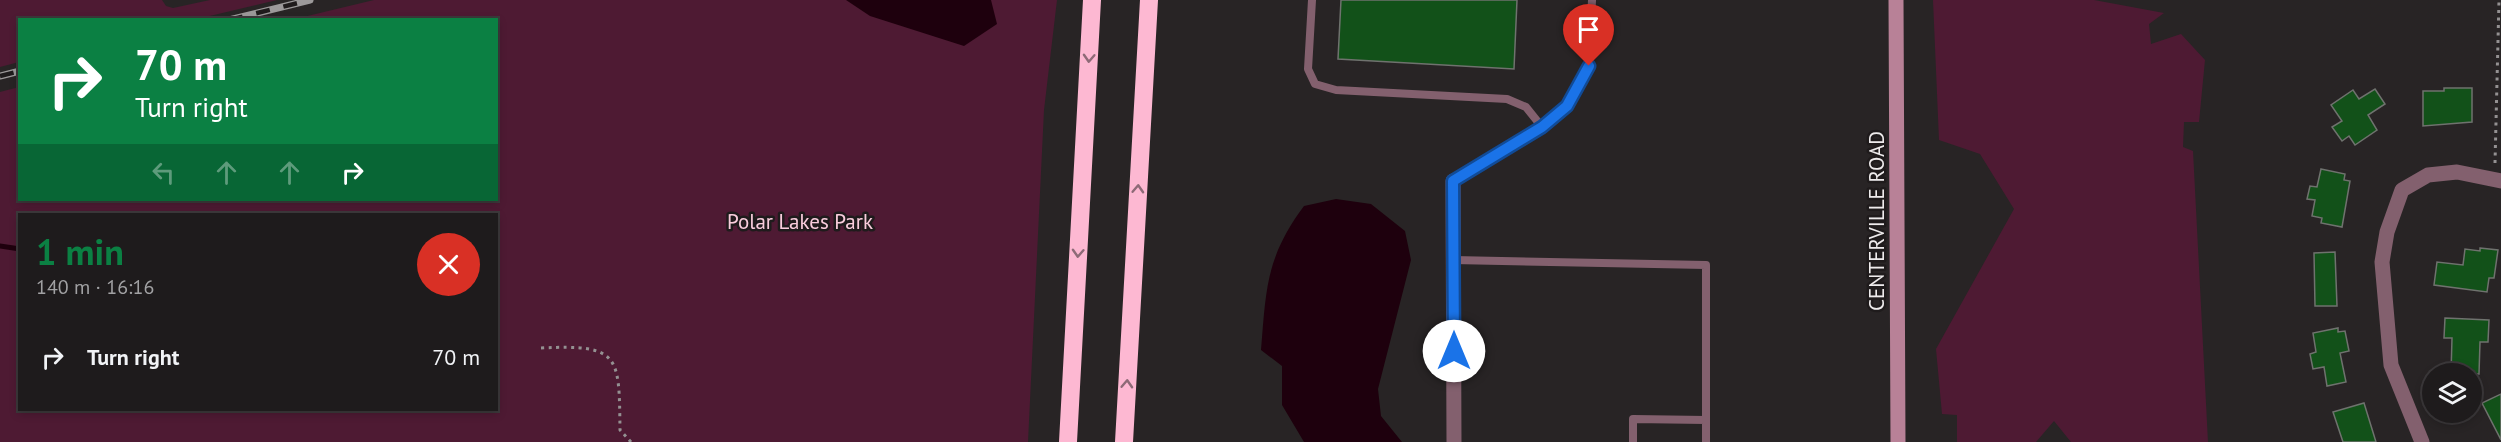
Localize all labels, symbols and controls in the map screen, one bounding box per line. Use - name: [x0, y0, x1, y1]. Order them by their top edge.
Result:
- pin: [1563, 4, 1614, 66]
- icon: arrive: [1572, 13, 1605, 46]
- text: 70 m: [135, 37, 227, 92]
- icon: right: [36, 42, 114, 120]
- one-way arrow: [1082, 54, 1095, 63]
- text: Turn right: [135, 90, 248, 124]
- street label: CENTERVILLE ROAD: [1863, 131, 1890, 311]
- icon: left: [147, 156, 180, 189]
- icon: ahead: [210, 156, 243, 189]
- icon: ahead: [273, 156, 306, 189]
- icon: right: [336, 156, 369, 189]
- one-way arrow: [1132, 184, 1145, 193]
- park label: Polar Lakes Park: [727, 208, 873, 235]
- text: 1 min: [36, 228, 124, 275]
- button: close: [417, 233, 480, 296]
- one-way arrow: [1072, 249, 1085, 258]
- text: 140 m · 16:16: [36, 274, 154, 300]
- position arrow: [1422, 319, 1486, 383]
- icon: right: [36, 341, 69, 374]
- text: Turn right: [87, 343, 179, 371]
- text: 70 m: [432, 343, 480, 371]
- map controls: [2422, 363, 2482, 423]
- button: layers: [2422, 363, 2482, 423]
- one-way arrow: [1121, 379, 1134, 388]

